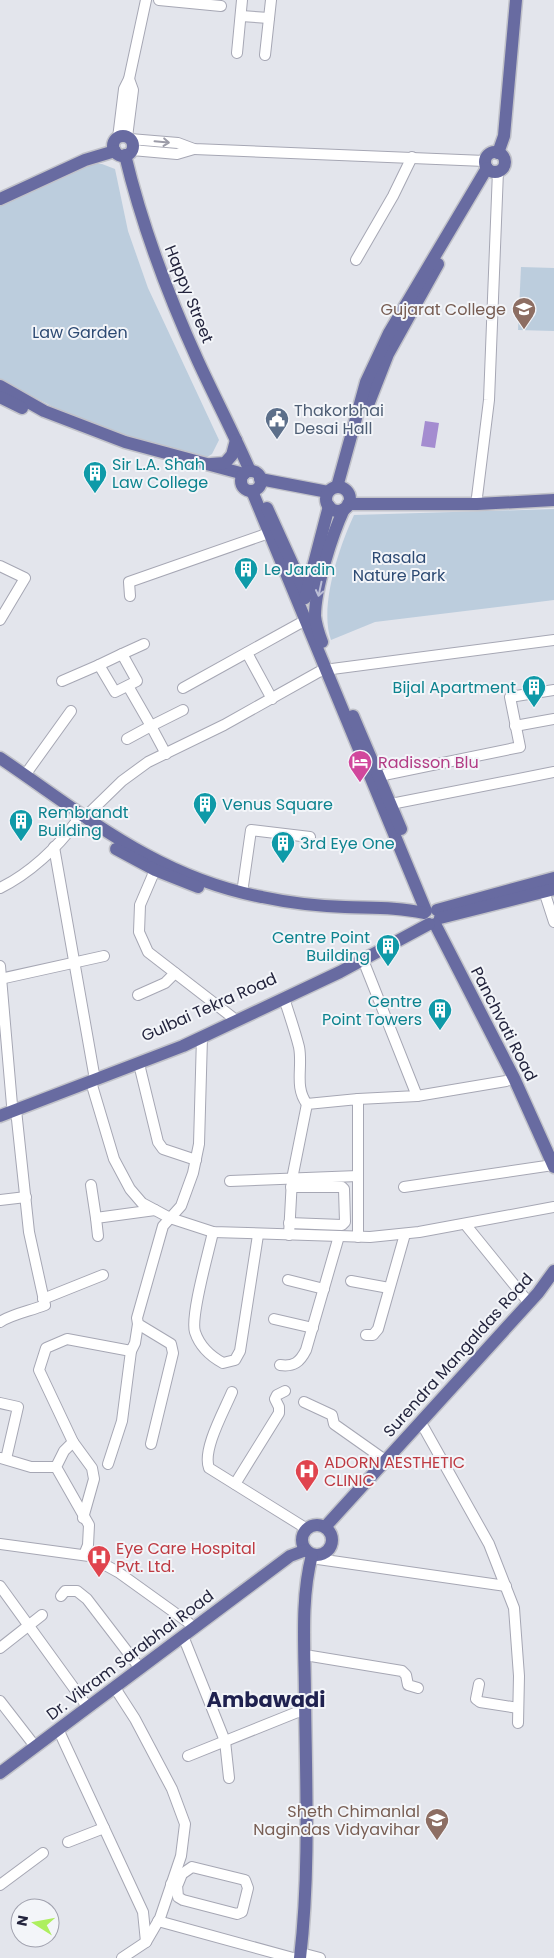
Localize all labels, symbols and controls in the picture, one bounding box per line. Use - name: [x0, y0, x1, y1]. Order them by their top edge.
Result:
- one-way arrow: [154, 137, 170, 147]
- street label: Happy Street: [159, 242, 219, 347]
- school or university icon: Gujarat College: [511, 296, 537, 330]
- place label: Gujarat College: [381, 298, 506, 321]
- park label: Law Garden: [32, 321, 128, 344]
- place label: Thakorbhai Desai Hall: [294, 399, 384, 440]
- public building icon: Thakorbhai Desai Hall: [264, 406, 290, 440]
- place label: Sir L.A. Shah Law College: [112, 453, 208, 494]
- building icon: Sir L.A. Shah Law College: [82, 460, 108, 494]
- park label: Rasala Nature Park: [353, 546, 446, 587]
- building icon: Le Jardin: [233, 556, 259, 590]
- place label: Le Jardin: [264, 558, 335, 581]
- one-way arrow: [315, 580, 324, 596]
- building icon: Bijal Apartment: [521, 674, 547, 708]
- place label: Bijal Apartment: [393, 676, 516, 699]
- hotel icon: Radisson Blu: [347, 749, 373, 783]
- place label: Radisson Blu: [378, 751, 479, 774]
- building icon: Venus Square: [192, 791, 218, 825]
- place label: Venus Square: [222, 793, 333, 816]
- place label: Rembrandt Building: [38, 801, 129, 842]
- building icon: Rembrandt Building: [8, 808, 34, 842]
- building icon: 3rd Eye One: [270, 830, 296, 864]
- place label: 3rd Eye One: [300, 832, 395, 855]
- place label: Centre Point Building: [272, 926, 370, 967]
- building icon: Centre Point Building: [375, 933, 401, 967]
- street label: Panchvati Road: [465, 963, 543, 1085]
- street label: Gulbai Tekra Road: [138, 967, 280, 1047]
- place label: Centre Point Towers: [322, 990, 422, 1031]
- building icon: Centre Point Towers: [427, 997, 453, 1031]
- street label: Surendra Mangaldas Road: [378, 1268, 538, 1442]
- place label: ADORN AESTHETIC CLINIC: [324, 1451, 465, 1492]
- hospital icon: ADORN AESTHETIC CLINIC: [294, 1458, 320, 1492]
- place label: Eye Care Hospital Pvt. Ltd.: [116, 1537, 256, 1578]
- hospital icon: Eye Care Hospital Pvt. Ltd.: [86, 1544, 112, 1578]
- street label: Dr. Vikram Sarabhai Road: [42, 1584, 218, 1726]
- district label: Ambawadi: [206, 1685, 326, 1714]
- place label: Sheth Chimanlal Nagindas Vidyavihar: [253, 1800, 420, 1841]
- school or university icon: Sheth Chimanlal Nagindas Vidyavihar: [424, 1807, 450, 1841]
- north arrow: [10, 1898, 60, 1948]
- text: N: [11, 1913, 33, 1928]

